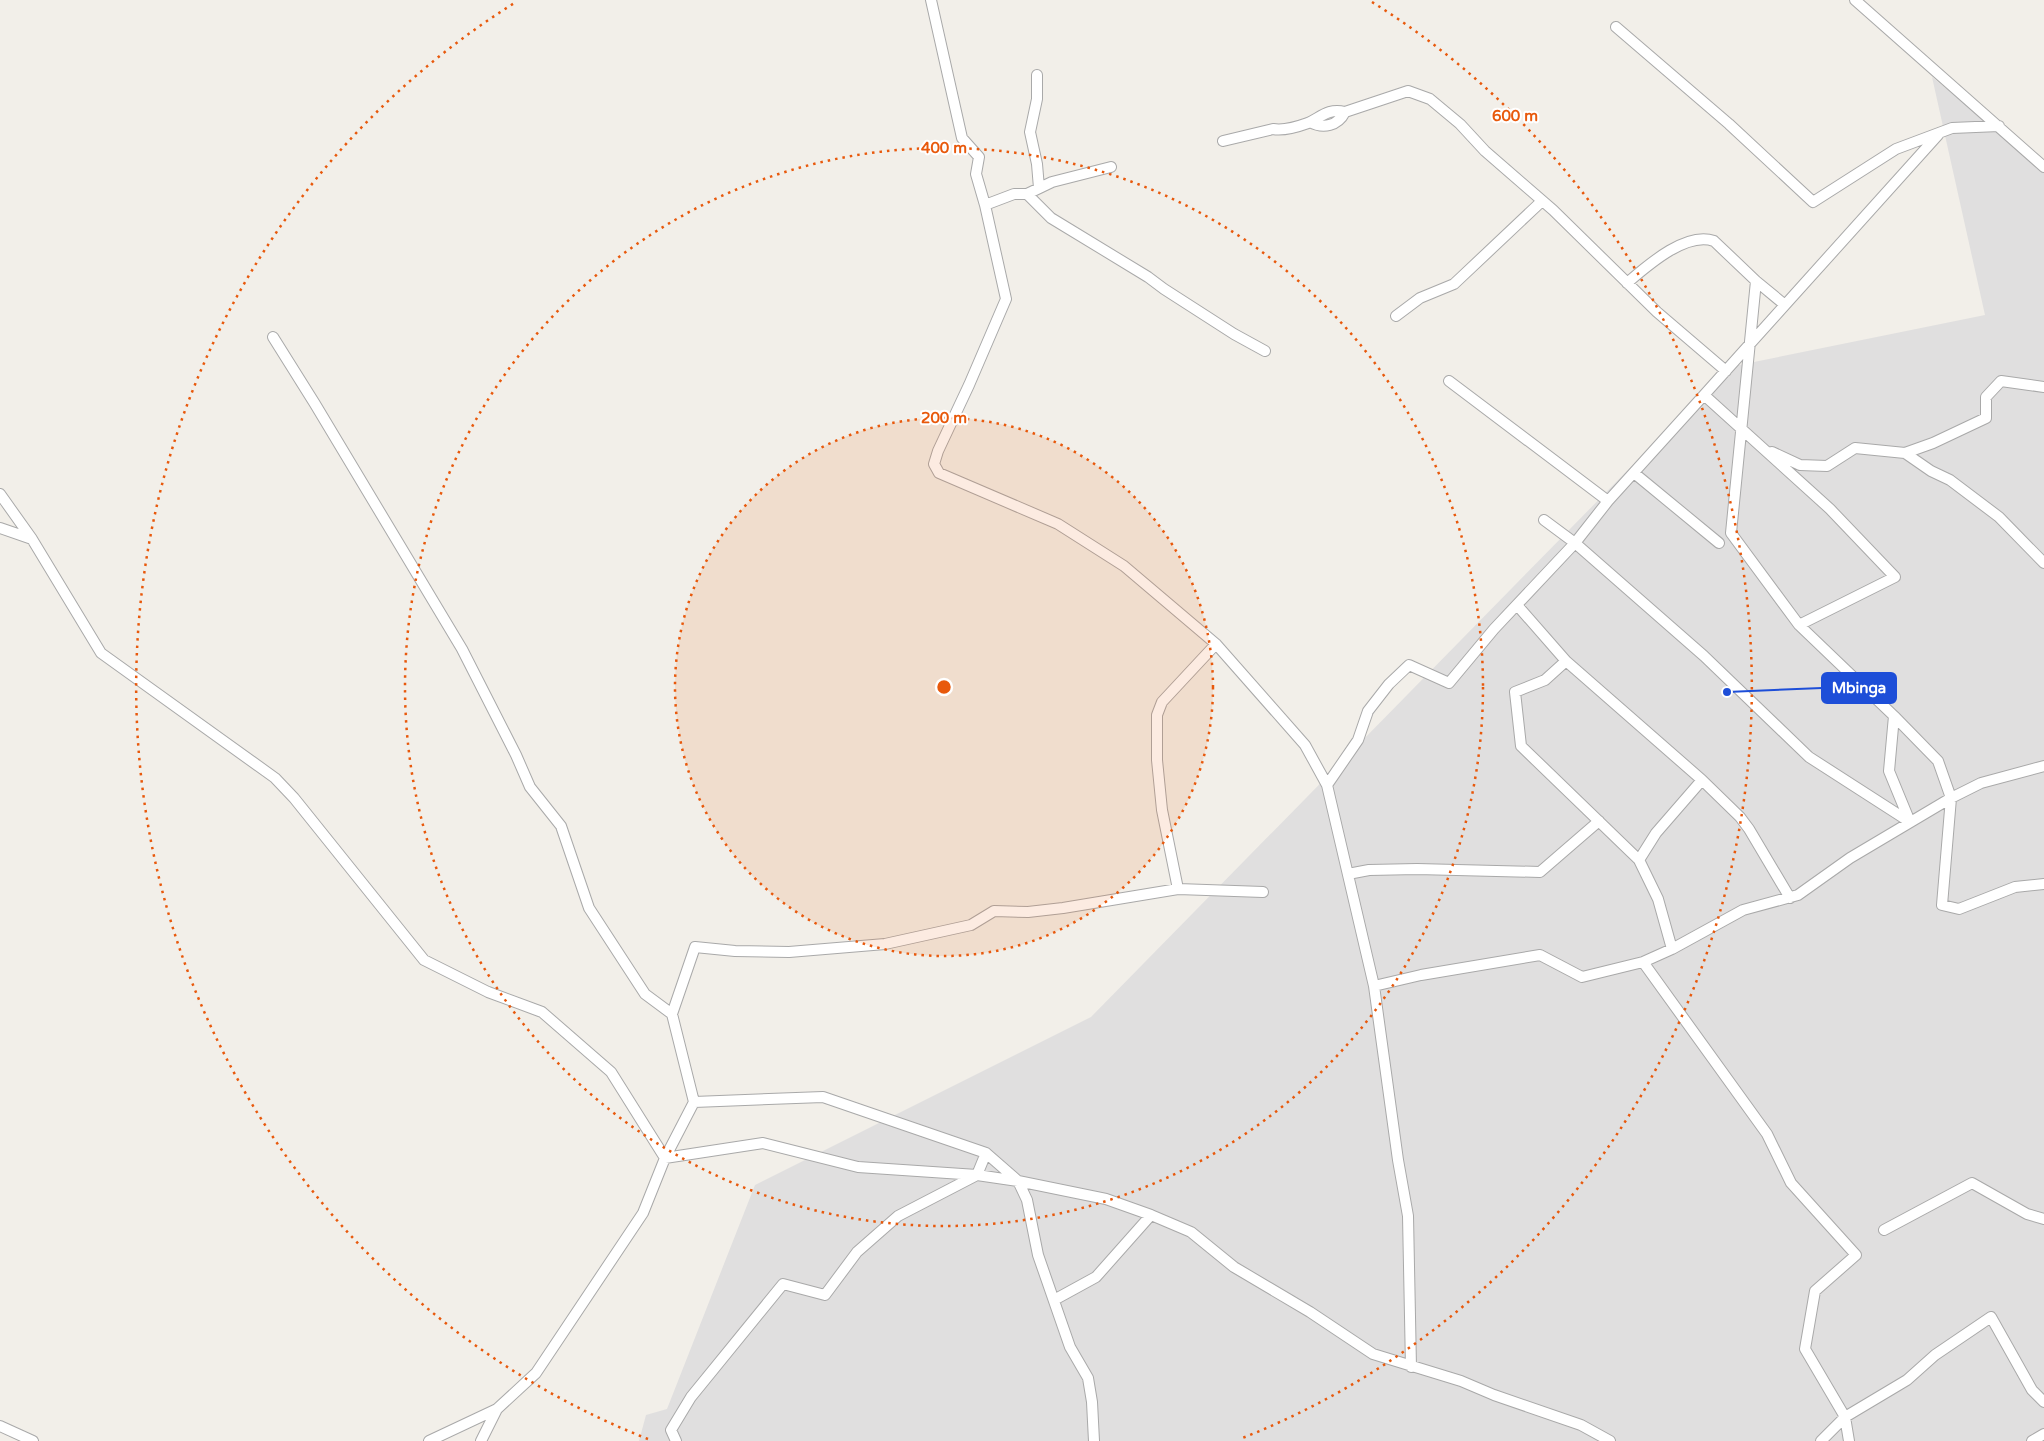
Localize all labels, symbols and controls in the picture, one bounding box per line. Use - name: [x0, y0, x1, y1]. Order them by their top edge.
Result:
- text: 600 m: [1492, 107, 1538, 125]
- text: 400 m: [921, 139, 967, 157]
- text: 200 m: [921, 409, 967, 427]
- callout: Mbinga: [1822, 673, 1896, 703]
- centre of rings: [935, 678, 953, 696]
- text: Mbinga: [1832, 679, 1886, 698]

